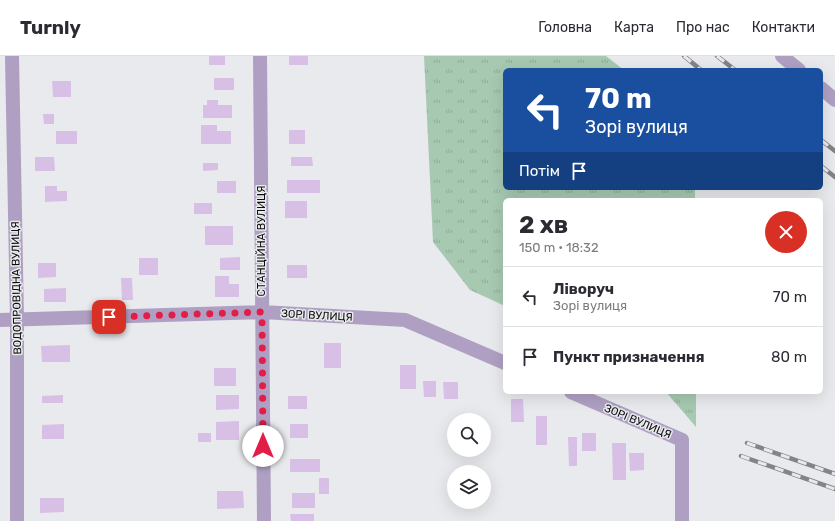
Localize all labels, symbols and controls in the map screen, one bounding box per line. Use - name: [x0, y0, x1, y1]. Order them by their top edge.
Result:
- text: Turnly: [20, 16, 81, 39]
- text: Головна: [538, 19, 592, 36]
- text: Карта: [614, 19, 654, 36]
- text: Про нас: [676, 19, 730, 36]
- text: Контакти: [752, 19, 815, 36]
- text: 70 m: [585, 82, 652, 115]
- icon: left: [519, 84, 571, 136]
- text: Зорі вулиця: [585, 116, 688, 138]
- icon: arrive: [568, 160, 590, 182]
- text: Потім: [519, 162, 560, 180]
- street label: СТАНЦІЙНА ВУЛИЦЯ: [255, 186, 268, 296]
- text: 2 хв: [519, 211, 568, 239]
- button: close: [765, 211, 807, 253]
- street label: ВОДОПРОВІДНА ВУЛИЦЯ: [9, 221, 24, 355]
- text: 150 m · 18:32: [519, 240, 599, 255]
- text: Ліворуч: [553, 280, 614, 298]
- icon: left: [519, 286, 541, 308]
- text: 70 m: [773, 288, 807, 306]
- text: Зорі вулиця: [553, 298, 627, 313]
- pin: [92, 300, 126, 334]
- icon: arrive: [98, 306, 120, 328]
- street label: ЗОРІ ВУЛИЦЯ: [281, 307, 353, 324]
- icon: arrive: [519, 346, 541, 368]
- text: Пункт призначення: [553, 348, 705, 366]
- text: 80 m: [771, 348, 807, 366]
- street label: ЗОРІ ВУЛИЦЯ: [602, 401, 673, 441]
- map controls: [447, 413, 491, 509]
- button: search: [447, 413, 491, 457]
- position arrow: [242, 425, 284, 467]
- button: layers: [447, 465, 491, 509]

